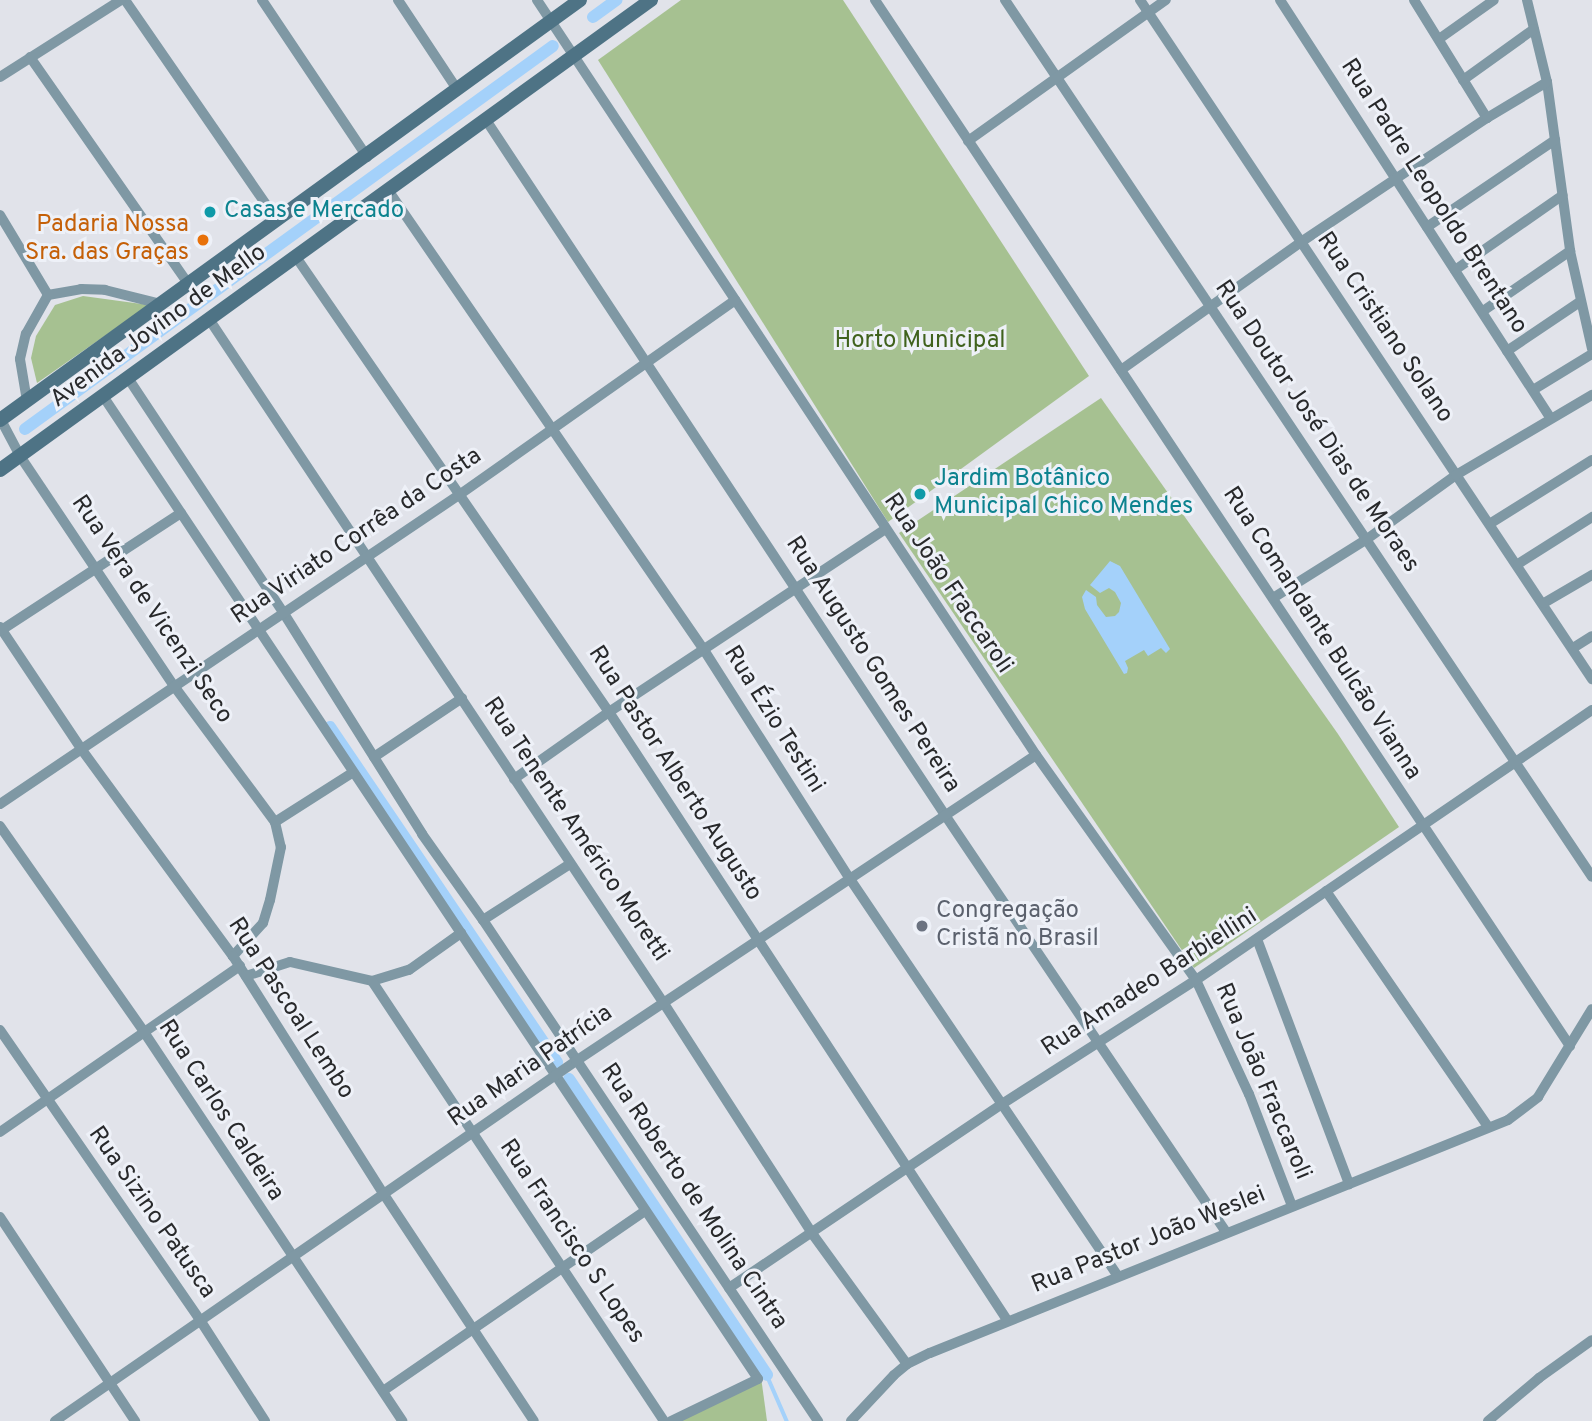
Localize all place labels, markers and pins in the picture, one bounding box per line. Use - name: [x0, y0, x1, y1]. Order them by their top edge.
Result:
- place label: Casas e Mercado: [224, 198, 404, 226]
- marker: Casas e Mercado: [202, 204, 218, 220]
- place label: Padaria Nossa Sra. das Graças: [25, 212, 189, 268]
- marker: Padaria Nossa Sra. das Graças: [195, 232, 211, 248]
- place label: Jardim Botânico Municipal Chico Mendes: [934, 466, 1193, 522]
- marker: Jardim Botânico Municipal Chico Mendes: [912, 486, 928, 502]
- place label: Congregação Cristã no Brasil: [936, 898, 1099, 954]
- marker: Congregação Cristã no Brasil: [914, 918, 930, 934]

